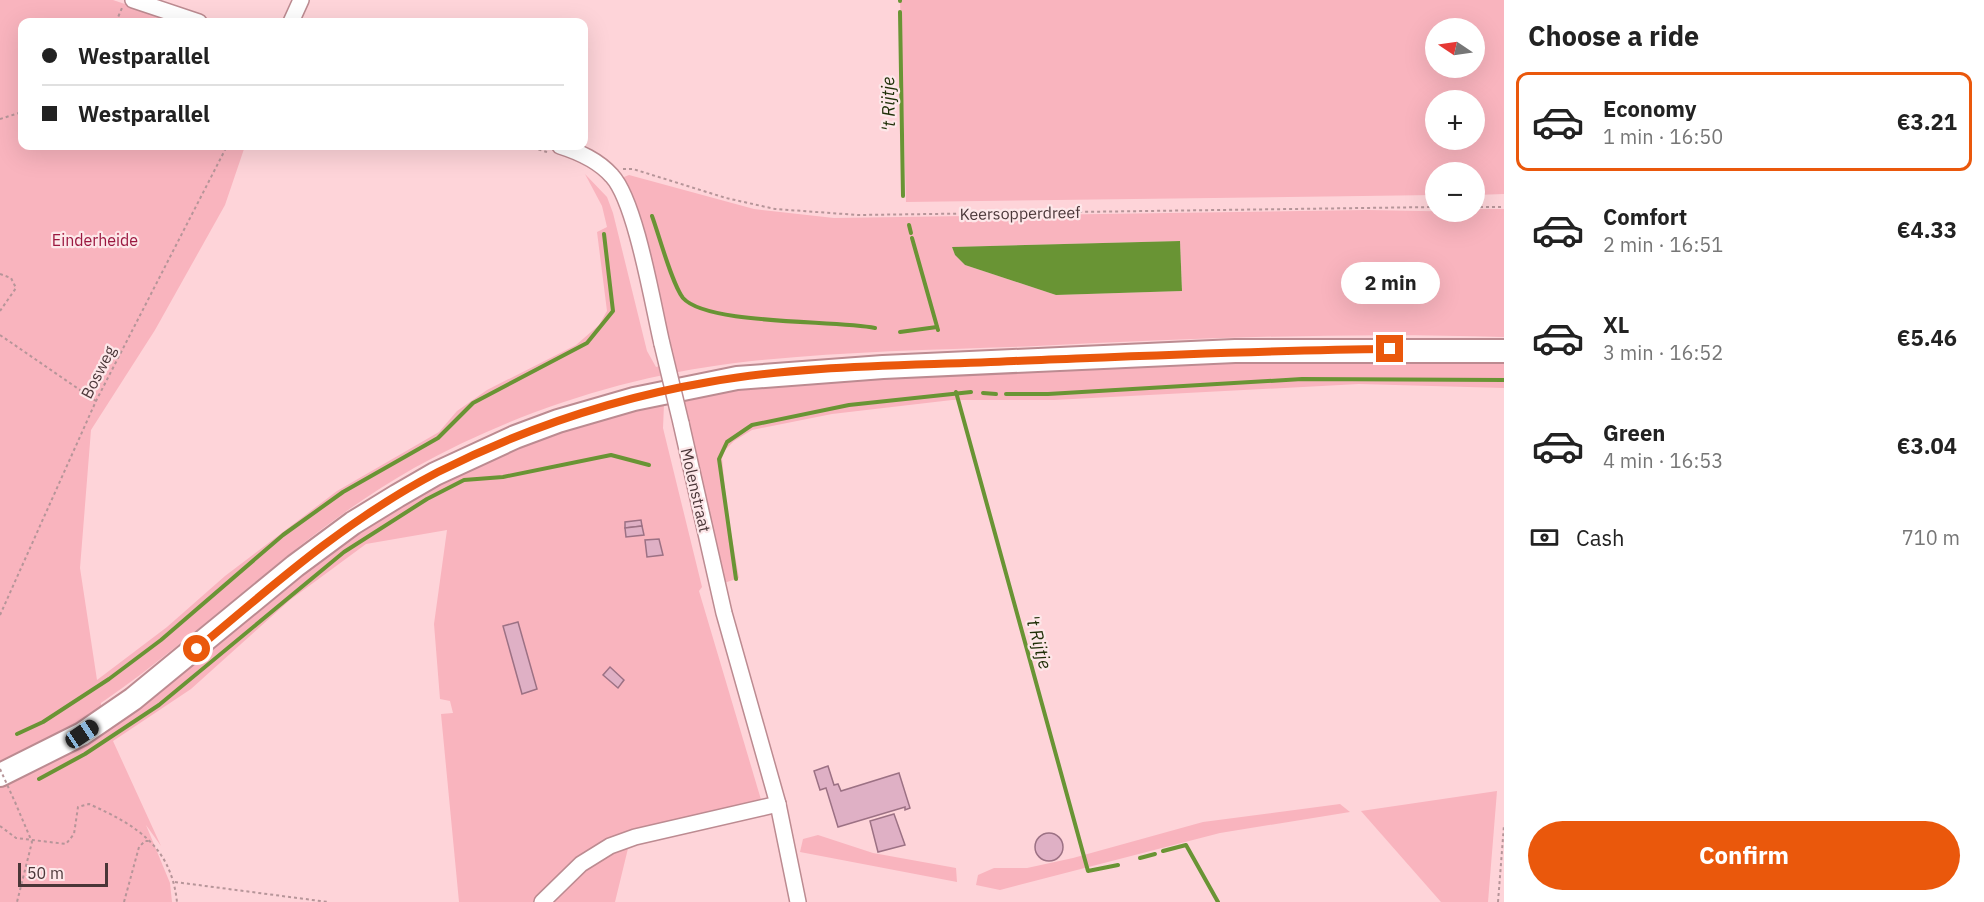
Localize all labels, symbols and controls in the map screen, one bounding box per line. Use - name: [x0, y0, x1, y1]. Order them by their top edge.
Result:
- north arrow: [1425, 18, 1485, 78]
- map controls: [1425, 18, 1485, 222]
- text: Choose a ride: [1528, 18, 1699, 53]
- text: Westparallel: [78, 41, 210, 70]
- water label: 't Rijtje: [876, 77, 900, 131]
- button: +: [1425, 90, 1485, 150]
- text: Economy: [1603, 94, 1697, 123]
- icon: car: [1531, 95, 1585, 149]
- text: Westparallel: [78, 99, 210, 128]
- text: €3.21: [1897, 107, 1957, 136]
- text: 1 min · 16:50: [1603, 123, 1723, 150]
- button: −: [1425, 162, 1485, 222]
- street label: Keersopperdreef: [959, 202, 1081, 224]
- text: Comfort: [1603, 202, 1687, 231]
- icon: car: [1531, 203, 1585, 257]
- text: €4.33: [1897, 215, 1957, 244]
- park label: Einderheide: [52, 230, 138, 250]
- text: 2 min · 16:51: [1603, 231, 1723, 258]
- callout: 2 min: [1340, 262, 1440, 304]
- text: 2 min: [1364, 269, 1417, 296]
- text: XL: [1603, 310, 1629, 339]
- icon: car: [1531, 311, 1585, 365]
- text: €5.46: [1897, 323, 1957, 352]
- route end: [1376, 335, 1403, 362]
- text: 3 min · 16:52: [1603, 339, 1723, 366]
- street label: Bosweg: [76, 342, 120, 402]
- text: Green: [1603, 418, 1665, 447]
- icon: car: [1531, 419, 1585, 473]
- text: €3.04: [1897, 431, 1957, 460]
- street label: Molenstraat: [677, 446, 715, 534]
- text: 4 min · 16:53: [1603, 447, 1723, 474]
- icon: cash: [1528, 521, 1561, 554]
- text: Cash: [1576, 523, 1625, 552]
- text: 710 m: [1902, 524, 1960, 551]
- water label: 't Rijtje: [1021, 613, 1057, 671]
- route start: [183, 635, 210, 662]
- car: [62, 716, 102, 752]
- button: Confirm: [1528, 821, 1960, 890]
- scale bar: [18, 860, 108, 888]
- text: 50 m: [27, 863, 64, 883]

